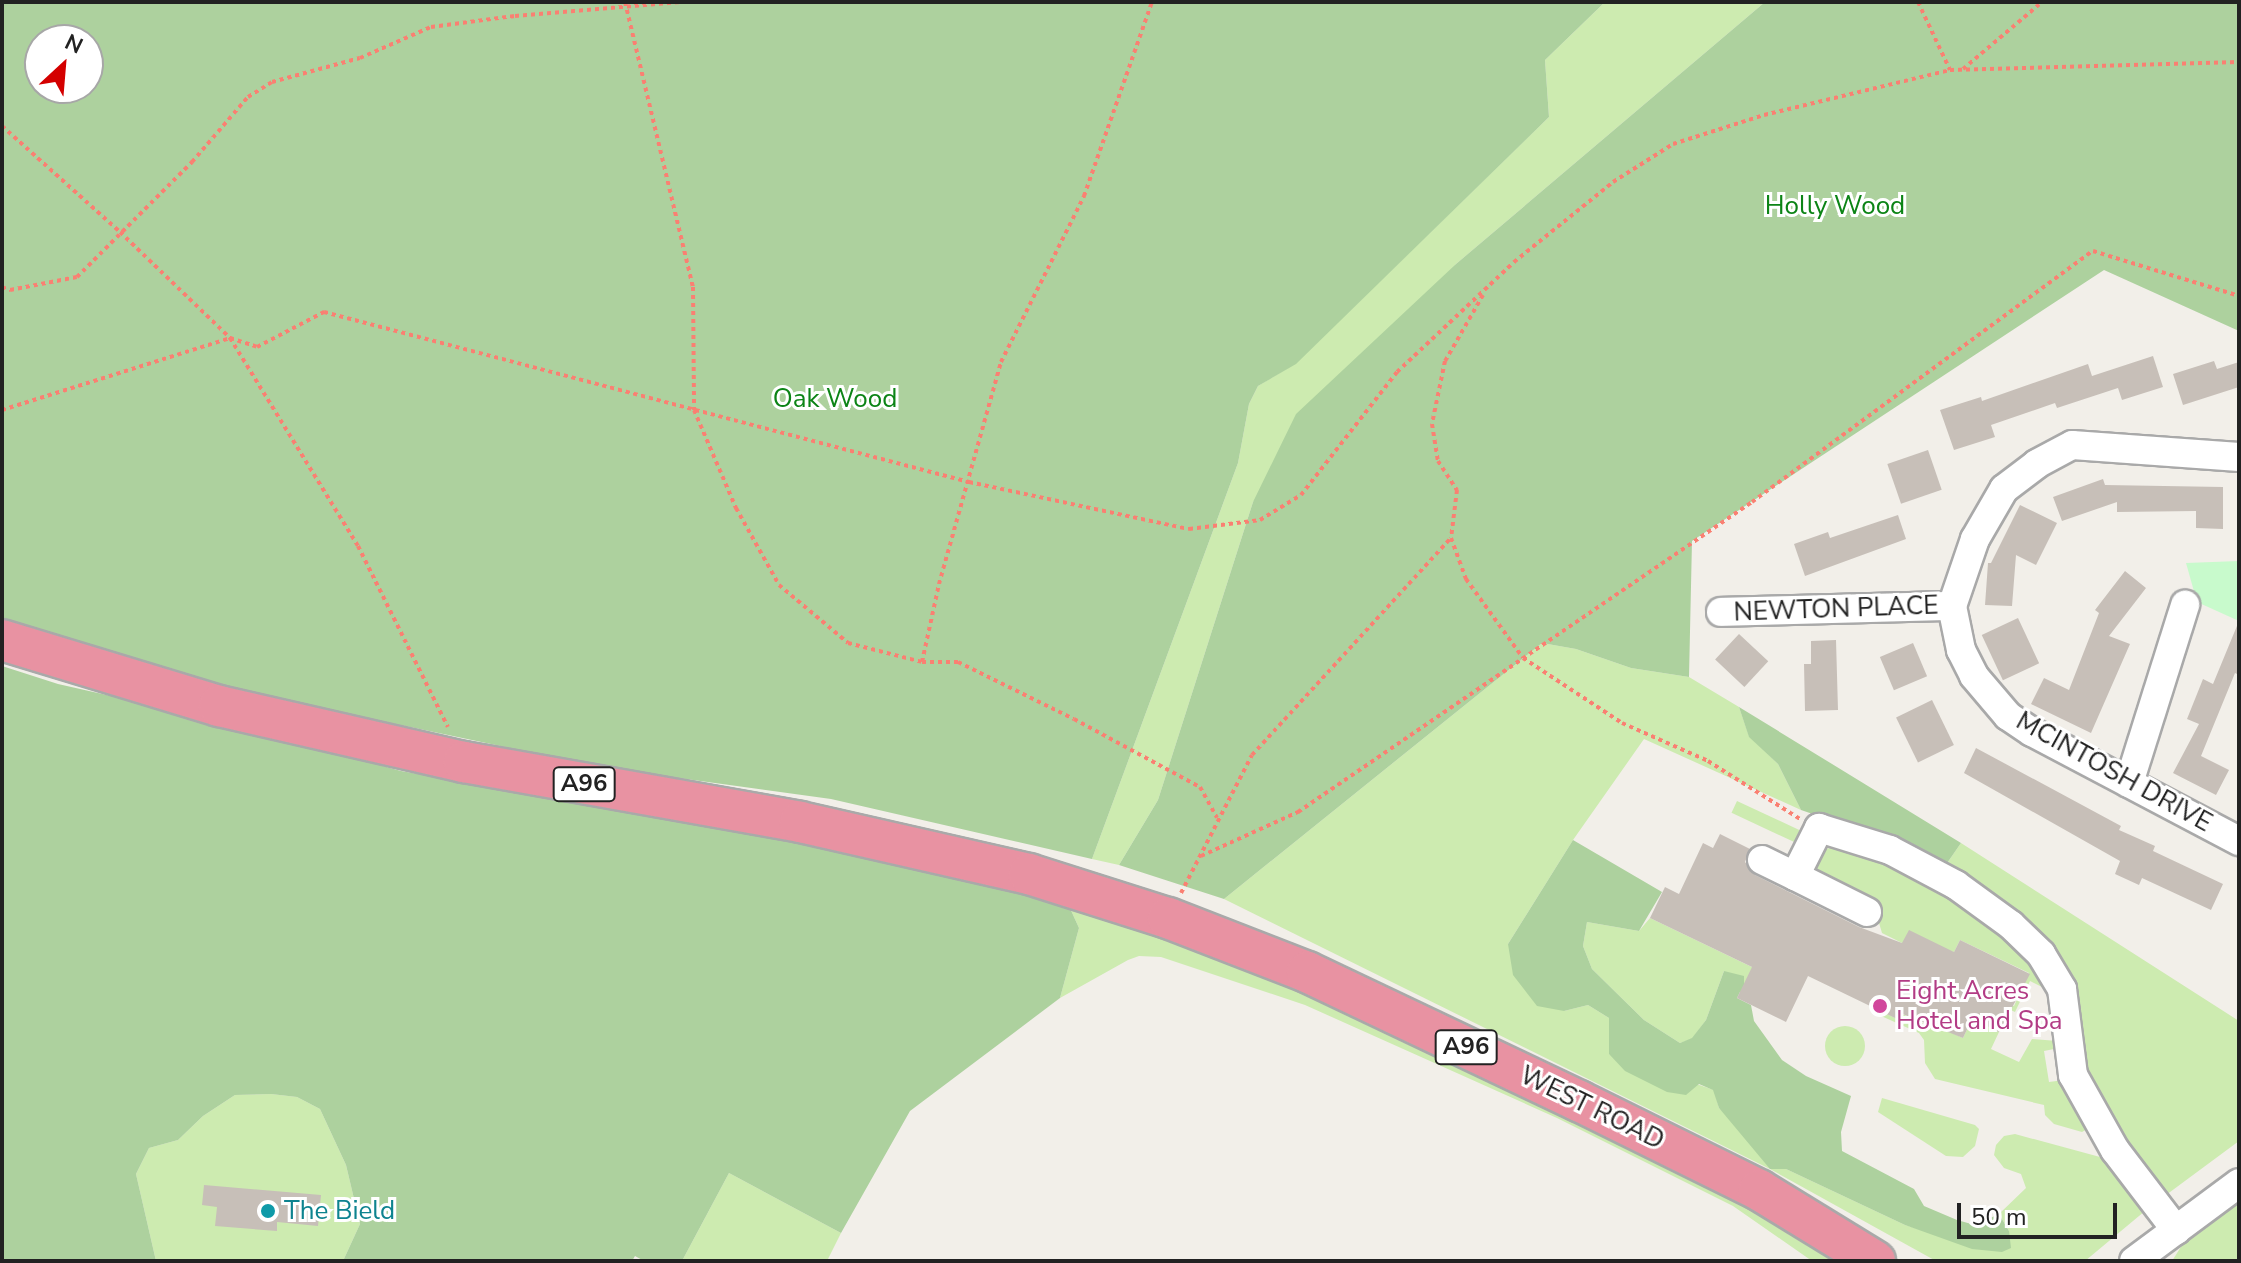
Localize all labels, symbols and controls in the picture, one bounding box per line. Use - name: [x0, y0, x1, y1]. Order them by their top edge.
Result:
- north arrow: [24, 24, 104, 104]
- text: N: [60, 27, 88, 61]
- park label: Holly Wood: [1765, 190, 1905, 222]
- park label: Oak Wood: [773, 383, 897, 415]
- street label: NEWTON PLACE: [1733, 590, 1939, 628]
- street label: MCINTOSH DRIVE: [2011, 705, 2217, 839]
- road number: A96: [552, 764, 616, 804]
- place label: Eight Acres Hotel and Spa: [1896, 975, 2063, 1036]
- marker: Eight Acres Hotel and Spa: [1871, 997, 1889, 1015]
- road number: A96: [1434, 1027, 1498, 1067]
- street label: WEST ROAD: [1515, 1060, 1669, 1156]
- scale bar: [1961, 1187, 2121, 1237]
- place label: The Bield: [284, 1195, 395, 1227]
- text: 50 m: [1971, 1201, 2027, 1233]
- marker: The Bield: [259, 1202, 277, 1220]

